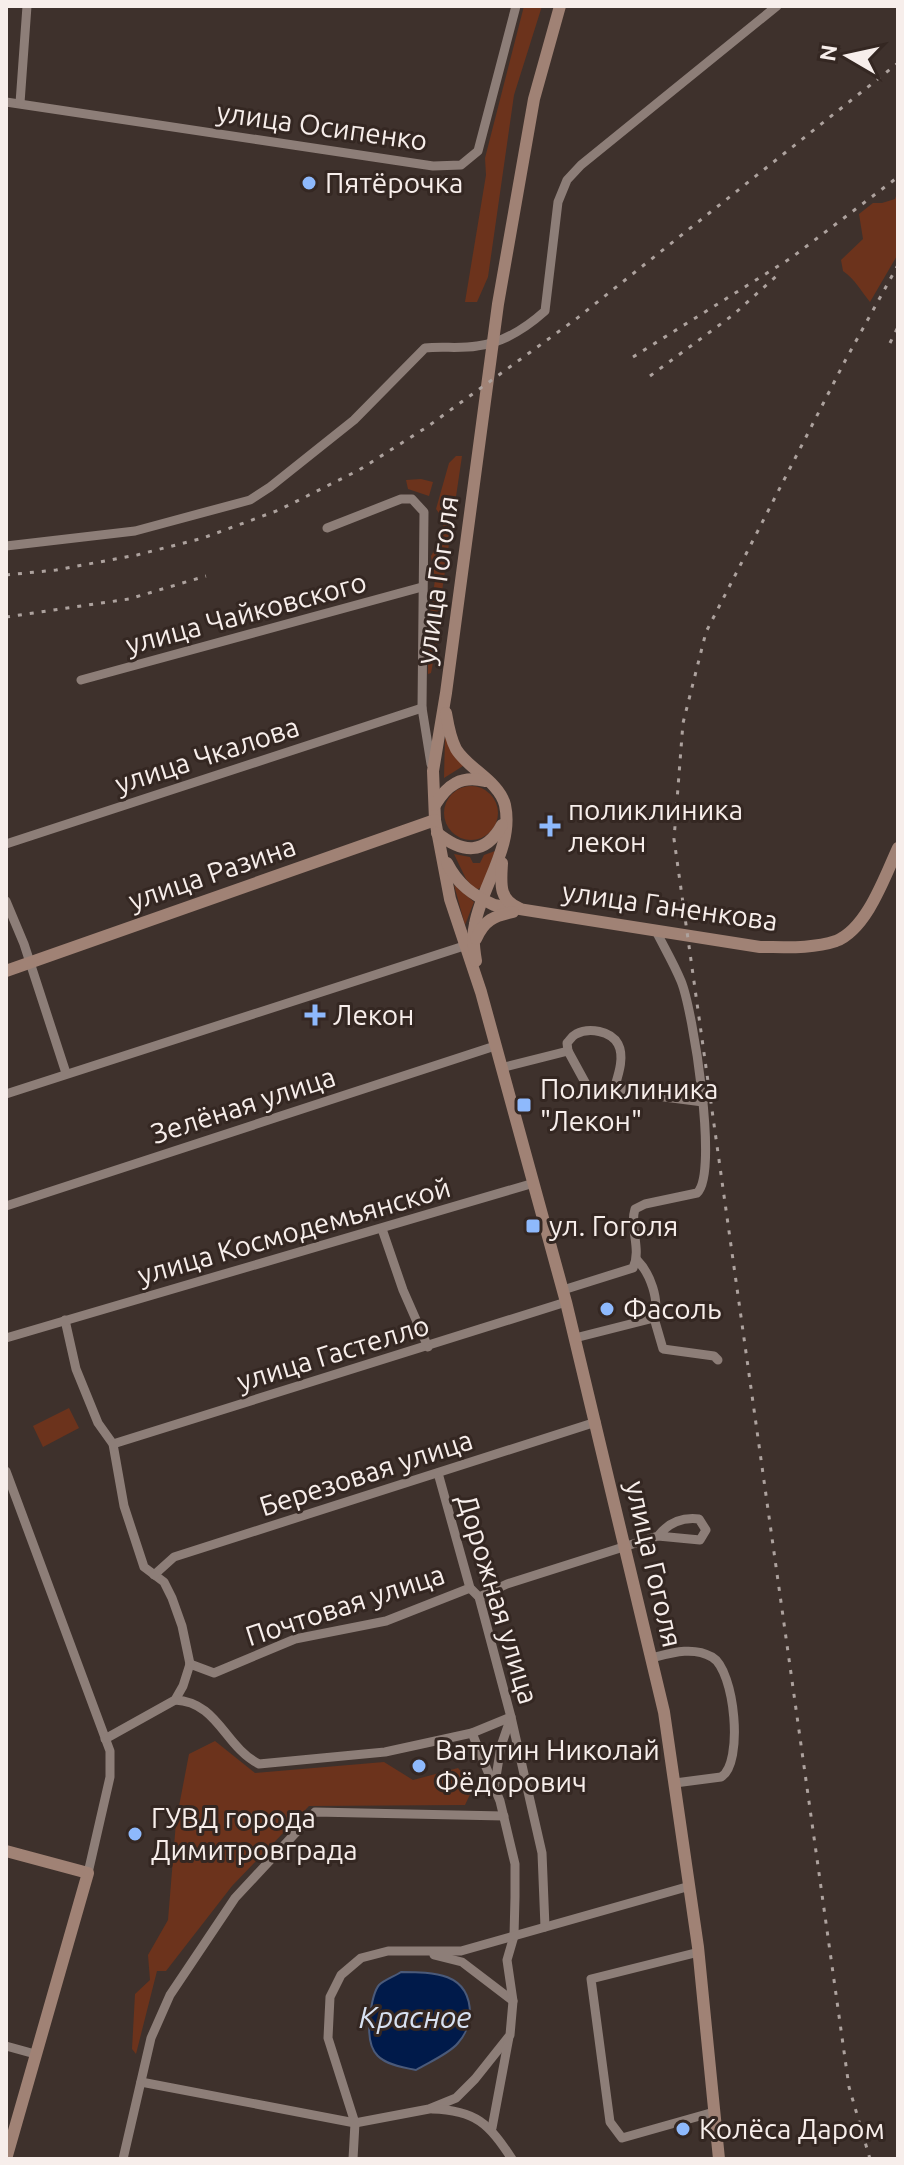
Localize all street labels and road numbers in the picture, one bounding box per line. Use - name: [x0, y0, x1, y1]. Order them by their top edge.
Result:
- street label: улица Осипенко: [215, 95, 429, 156]
- street label: улица Гоголя: [409, 494, 464, 666]
- street label: улица Чайковского: [122, 565, 370, 660]
- street label: улица Чкалова: [111, 710, 303, 799]
- street label: улица Разина: [124, 829, 299, 916]
- street label: улица Ганенкова: [560, 875, 780, 936]
- street label: Зелёная улица: [147, 1060, 339, 1149]
- street label: улица Космодемьянской: [134, 1171, 454, 1290]
- street label: улица Гастелло: [233, 1309, 433, 1396]
- street label: Березовая улица: [255, 1423, 476, 1522]
- street label: улица Гоголя: [620, 1478, 689, 1650]
- street label: Дорожная улица: [452, 1490, 545, 1708]
- street label: Почтовая улица: [242, 1558, 448, 1651]

